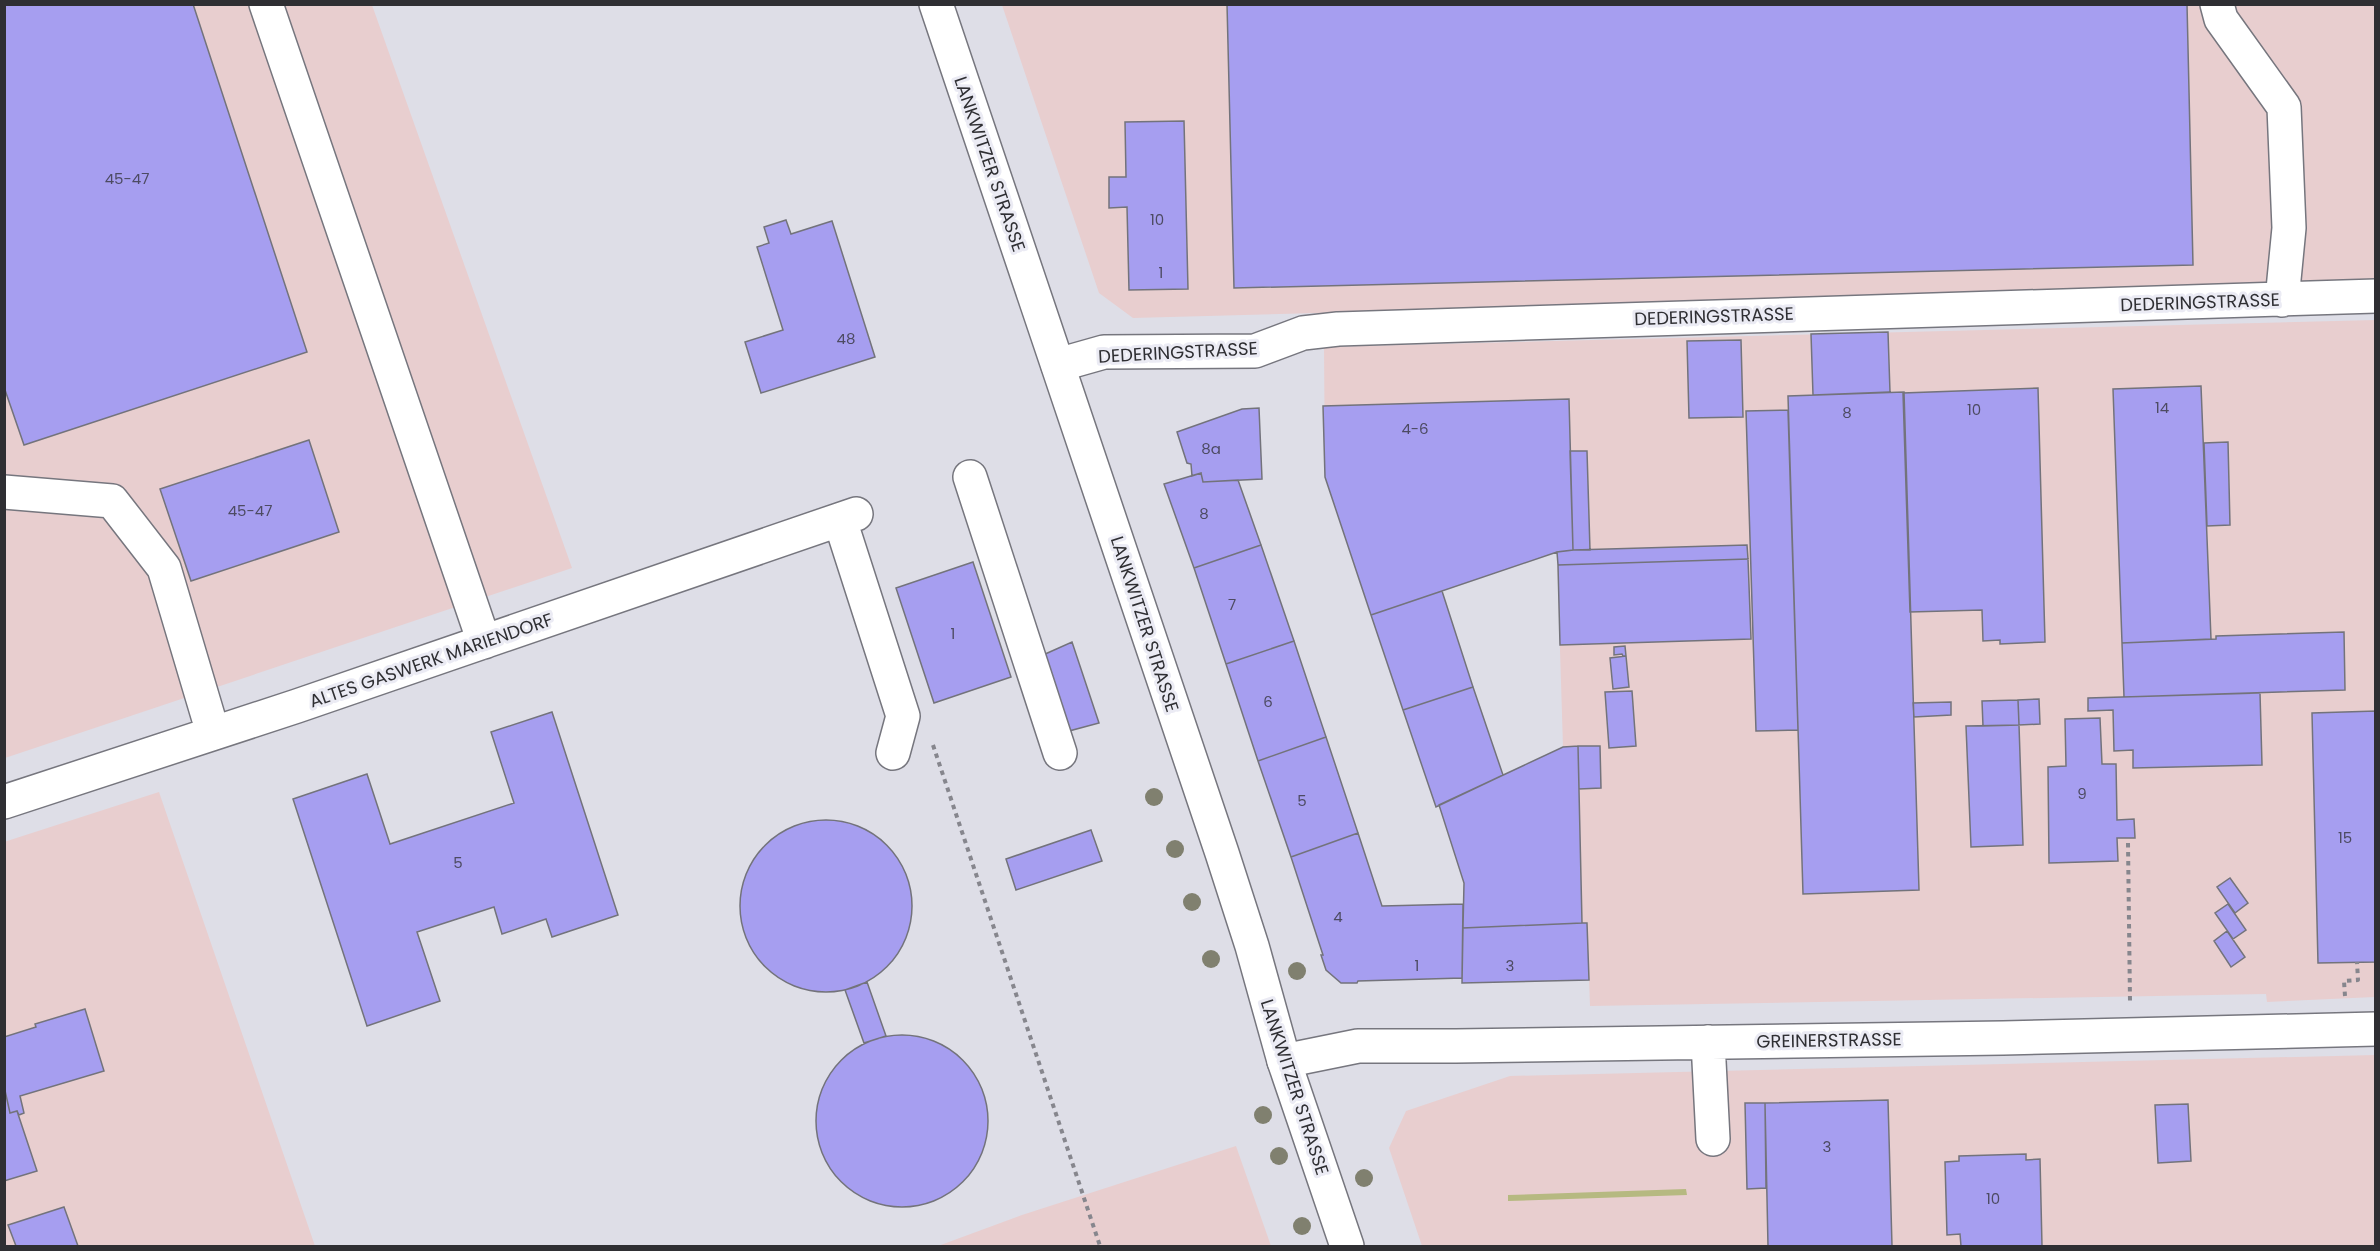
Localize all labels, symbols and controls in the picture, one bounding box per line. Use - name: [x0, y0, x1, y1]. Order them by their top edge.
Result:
- street label: LANKWITZER STRASSE: [948, 73, 1032, 255]
- house number: 45-47: [105, 168, 149, 189]
- house number: 10: [1150, 209, 1164, 230]
- house number: 1: [1159, 262, 1163, 283]
- street label: DEDERINGSTRASSE: [2120, 287, 2280, 317]
- street label: DEDERINGSTRASSE: [1634, 301, 1794, 331]
- house number: 48: [837, 328, 855, 349]
- street label: DEDERINGSTRASSE: [1098, 335, 1258, 369]
- house number: 14: [2155, 397, 2169, 418]
- house number: 10: [1967, 399, 1981, 420]
- house number: 8: [1842, 402, 1852, 423]
- house number: 4-6: [1401, 418, 1429, 439]
- house number: 8a: [1201, 438, 1221, 459]
- house number: 45-47: [228, 500, 272, 521]
- house number: 8: [1199, 503, 1209, 524]
- street label: LANKWITZER STRASSE: [1105, 533, 1185, 715]
- house number: 7: [1228, 594, 1236, 615]
- street label: ALTES GASWERK MARIENDORF: [306, 606, 556, 714]
- house number: 1: [951, 623, 955, 644]
- house number: 6: [1263, 691, 1273, 712]
- house number: 9: [2077, 783, 2087, 804]
- house number: 5: [1297, 790, 1307, 811]
- house number: 15: [2338, 827, 2352, 848]
- house number: 5: [453, 852, 463, 873]
- house number: 4: [1333, 906, 1343, 927]
- house number: 1: [1415, 955, 1419, 976]
- house number: 3: [1506, 955, 1514, 976]
- street label: LANKWITZER STRASSE: [1255, 996, 1335, 1178]
- street label: GREINERSTRASSE: [1756, 1026, 1902, 1054]
- house number: 3: [1823, 1136, 1831, 1157]
- house number: 10: [1986, 1188, 2000, 1209]

